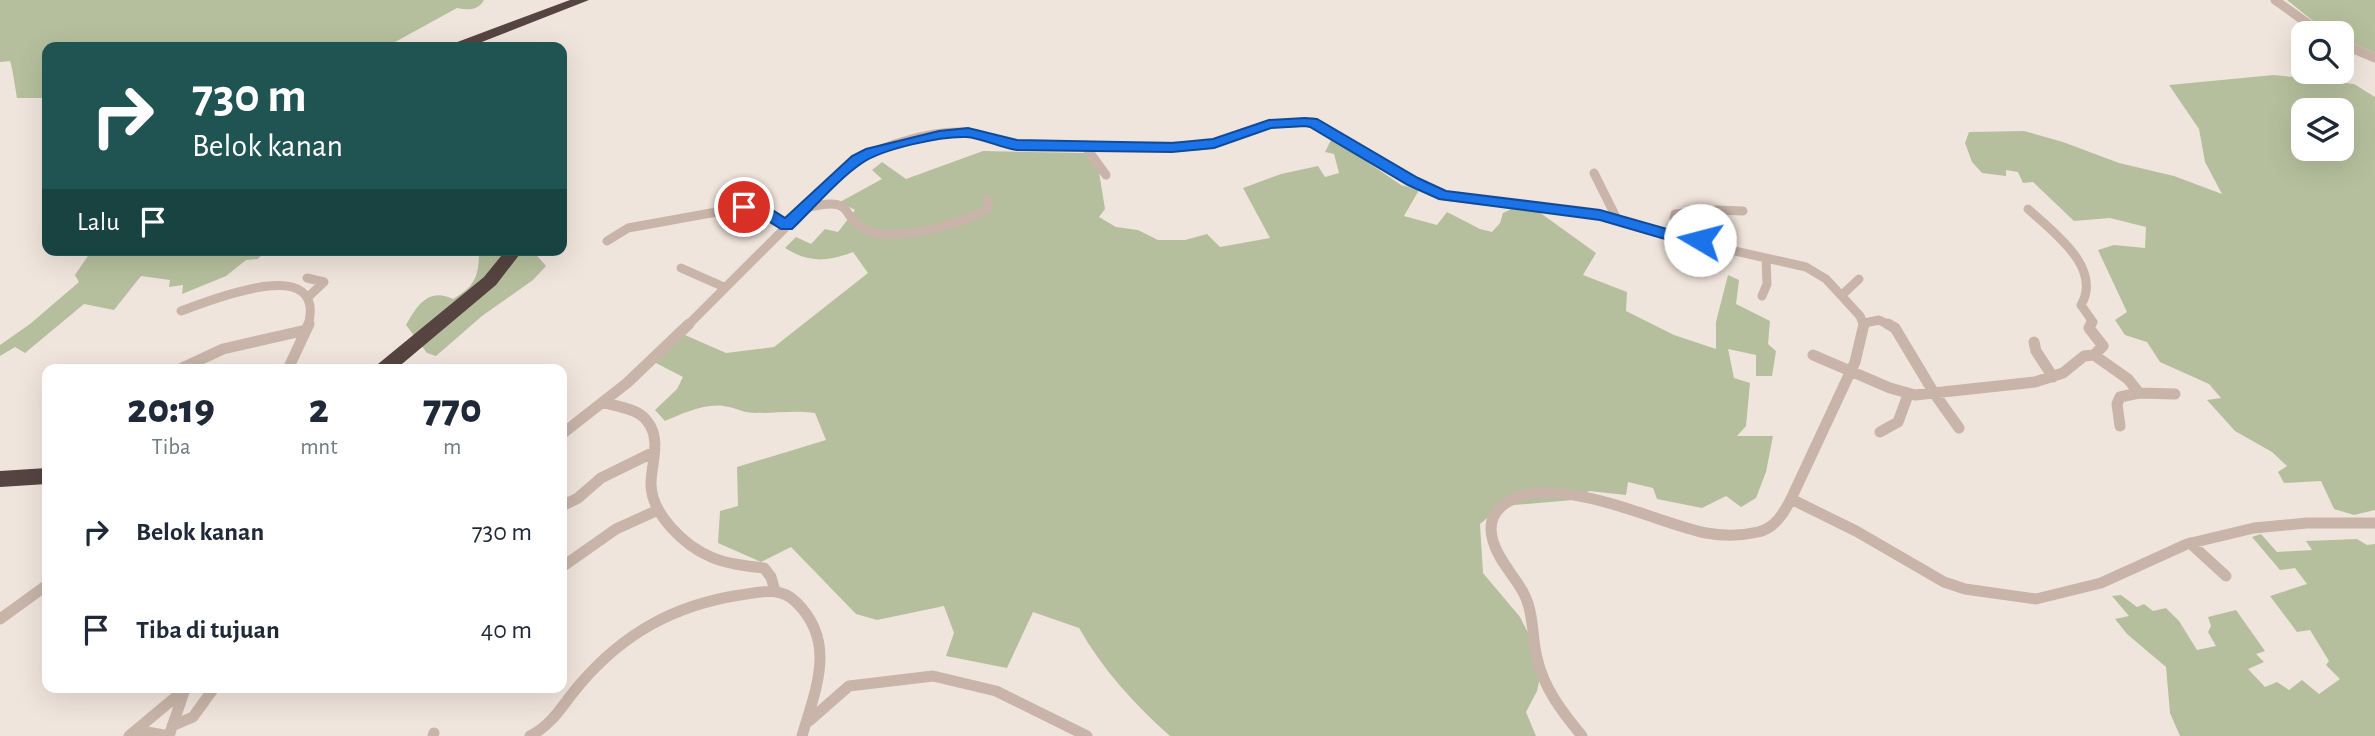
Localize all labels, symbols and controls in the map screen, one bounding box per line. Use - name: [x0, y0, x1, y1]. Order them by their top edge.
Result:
- map controls: [2291, 21, 2354, 161]
- button: search: [2291, 21, 2354, 84]
- icon: right: [77, 70, 168, 161]
- text: 730 m: [192, 72, 307, 121]
- button: layers: [2291, 98, 2354, 161]
- text: Belok kanan: [192, 130, 343, 162]
- pin: [714, 177, 774, 237]
- icon: arrive: [725, 188, 763, 226]
- icon: arrive: [134, 203, 172, 241]
- position arrow: [1663, 203, 1737, 277]
- text: Lalu: [77, 209, 120, 235]
- text: 20:19: [127, 388, 215, 430]
- text: 2: [309, 388, 329, 430]
- text: 770: [423, 388, 482, 430]
- text: Tiba: [151, 436, 191, 459]
- text: mnt: [300, 436, 338, 459]
- text: m: [443, 436, 461, 459]
- icon: right: [77, 513, 115, 551]
- text: Belok kanan: [136, 519, 264, 545]
- text: 730 m: [472, 519, 532, 545]
- icon: arrive: [77, 611, 115, 649]
- text: Tiba di tujuan: [136, 617, 280, 643]
- text: 40 m: [481, 617, 532, 643]

